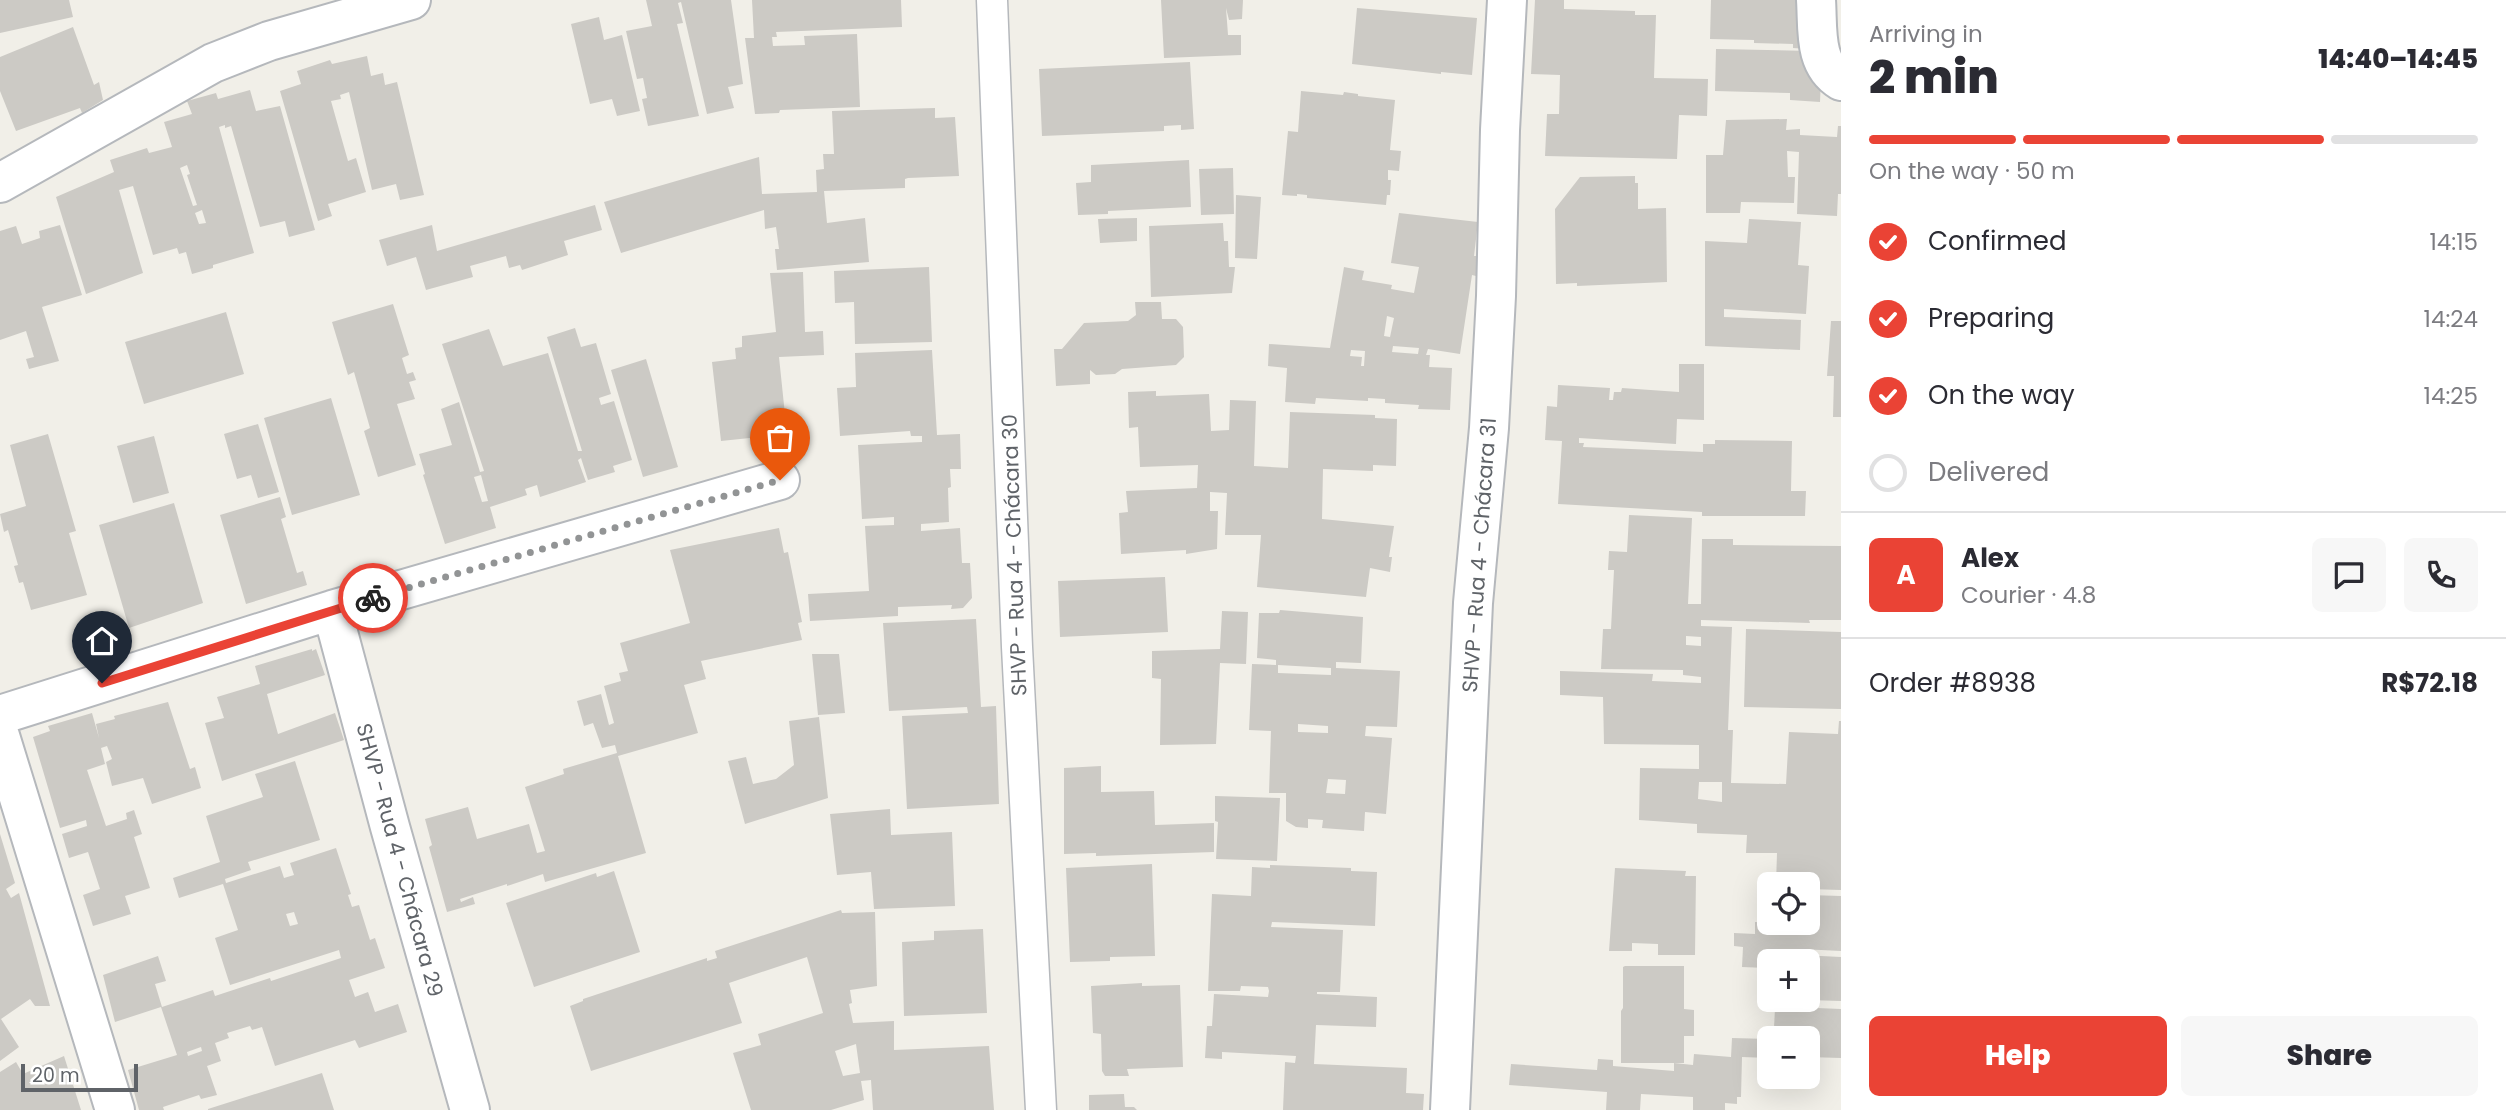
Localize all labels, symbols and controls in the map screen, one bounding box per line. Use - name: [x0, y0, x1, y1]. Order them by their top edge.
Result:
- text: Arriving in: [1869, 18, 1983, 50]
- text: 14:40–14:45: [2318, 41, 2478, 77]
- text: 2 min: [1869, 45, 1999, 109]
- text: On the way · 50 m: [1869, 155, 2075, 187]
- icon: check: [1869, 223, 1907, 261]
- text: Confirmed: [1928, 223, 2066, 259]
- text: 14:15: [2429, 226, 2478, 258]
- icon: check: [1869, 300, 1907, 338]
- text: Preparing: [1928, 300, 2054, 336]
- text: 14:24: [2424, 303, 2478, 335]
- icon: check: [1869, 377, 1907, 415]
- text: On the way: [1928, 377, 2075, 413]
- text: 14:25: [2424, 380, 2478, 412]
- pin: [750, 408, 810, 480]
- street label: SHVP - Rua 4 - Chácara 30: [995, 414, 1033, 696]
- street label: SHVP - Rua 4 - Chácara 31: [1455, 417, 1503, 693]
- icon: bag: [761, 419, 799, 457]
- text: Delivered: [1928, 454, 2049, 490]
- button: chat: [2312, 538, 2386, 612]
- button: phone: [2404, 538, 2478, 612]
- text: Alex: [1961, 540, 2019, 576]
- text: A: [1896, 557, 1916, 593]
- courier: [338, 563, 408, 633]
- icon: bike: [354, 579, 392, 617]
- text: Courier · 4.8: [1961, 579, 2096, 611]
- pin: [72, 611, 132, 683]
- icon: home: [83, 622, 121, 660]
- text: Order #8938: [1869, 665, 2036, 701]
- text: R$72.18: [2381, 665, 2478, 701]
- street label: SHVP - Rua 4 - Chácara 29: [350, 720, 450, 1000]
- map controls: [1757, 872, 1820, 1089]
- button: locate: [1757, 872, 1820, 935]
- button: +: [1757, 949, 1820, 1012]
- button: Help: [1869, 1016, 2167, 1096]
- button: Share: [2181, 1016, 2478, 1096]
- button: −: [1757, 1026, 1820, 1089]
- scale bar: [21, 1061, 138, 1093]
- text: 20 m: [32, 1062, 80, 1089]

